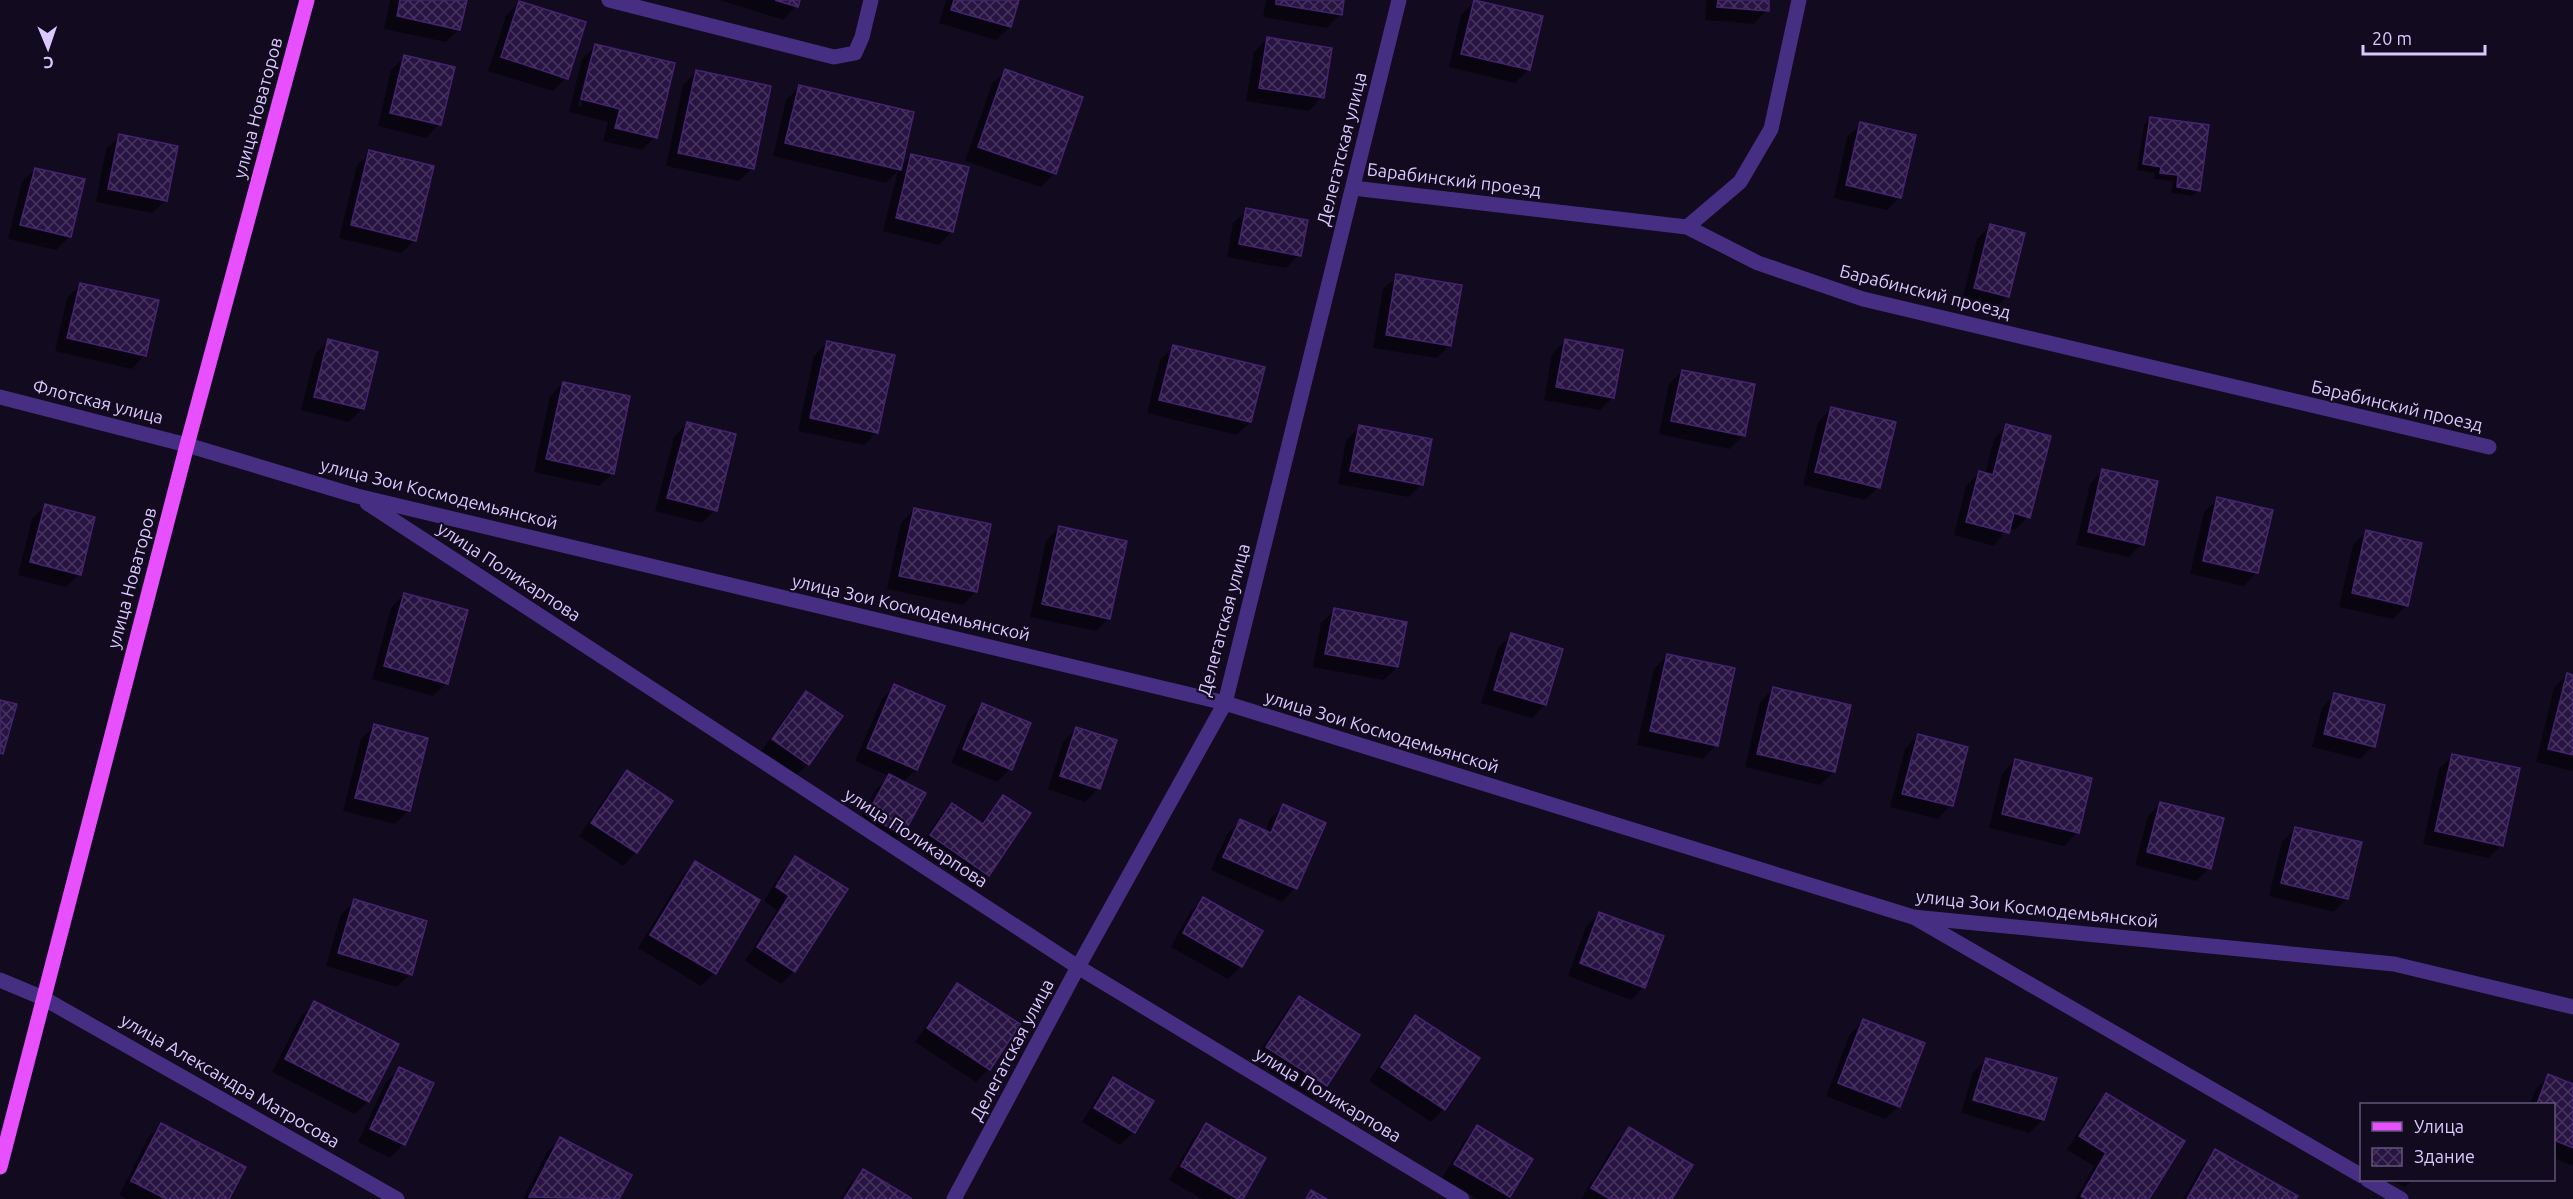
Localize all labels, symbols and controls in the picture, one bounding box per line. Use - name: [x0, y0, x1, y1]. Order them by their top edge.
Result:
- north arrow: [18, 18, 78, 78]
- scale bar: [2363, 18, 2484, 56]
- text: 20 m: [2372, 28, 2412, 48]
- street label: улица Новаторов: [229, 35, 285, 180]
- text: С: [43, 54, 54, 72]
- street label: Делегатская улица: [1312, 70, 1370, 228]
- street label: Барабинский проезд: [1366, 158, 1543, 200]
- street label: Барабинский проезд: [1838, 260, 2013, 322]
- street label: Флотская улица: [31, 375, 166, 427]
- street label: Барабинский проезд: [2310, 376, 2485, 435]
- street label: улица Зои Космодемьянской: [319, 454, 560, 532]
- street label: улица Новаторов: [103, 505, 159, 650]
- street label: улица Поликарпова: [434, 517, 585, 625]
- street label: Делегатская улица: [1193, 541, 1253, 698]
- street label: улица Зои Космодемьянской: [790, 570, 1032, 644]
- street label: улица Зои Космодемьянской: [1263, 686, 1502, 776]
- street label: улица Поликарпова: [841, 783, 992, 891]
- street label: улица Зои Космодемьянской: [1915, 885, 2159, 931]
- street label: Делегатская улица: [965, 975, 1057, 1124]
- street label: улица Александра Матросова: [117, 1009, 344, 1151]
- street label: улица Поликарпова: [1252, 1043, 1405, 1146]
- legend: [2360, 1103, 2555, 1181]
- text: Улица: [2414, 1116, 2464, 1136]
- text: Здание: [2414, 1146, 2475, 1166]

